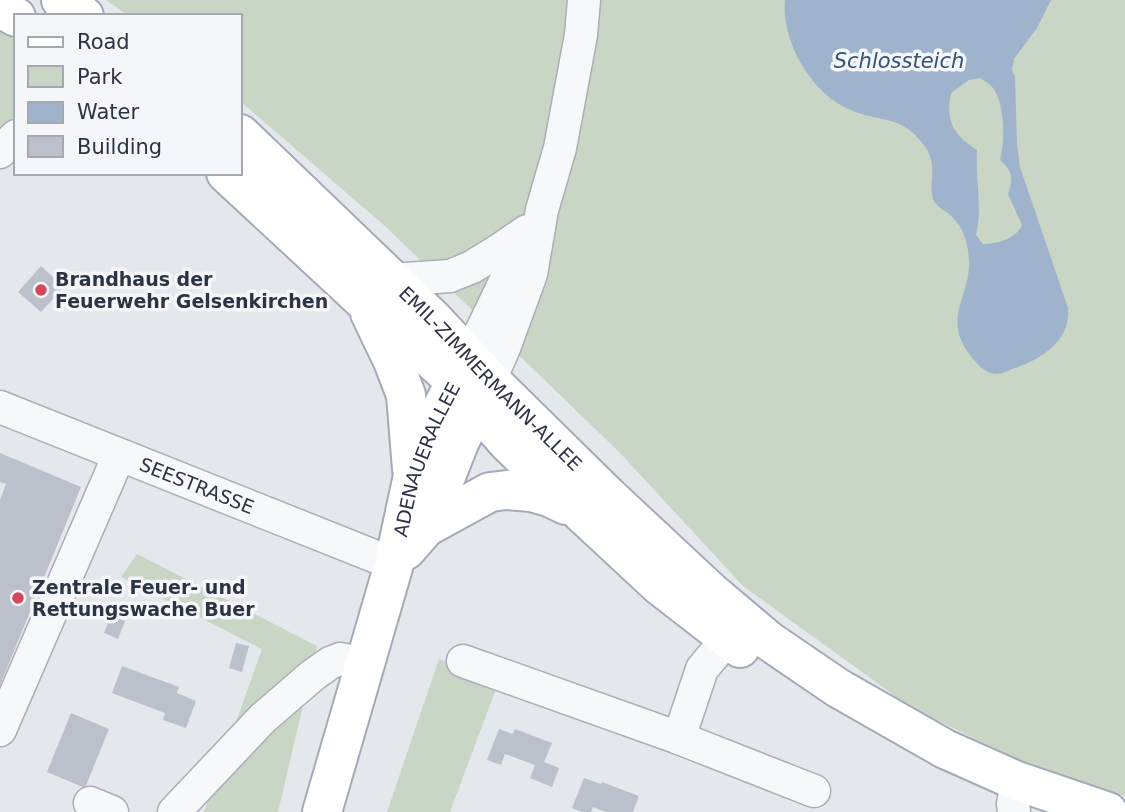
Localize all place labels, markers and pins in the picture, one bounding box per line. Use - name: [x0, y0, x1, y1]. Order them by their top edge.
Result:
- place label: Brandhaus der Feuerwehr Gelsenkirchen: [55, 268, 328, 312]
- marker: Brandhaus der Feuerwehr Gelsenkirchen: [33, 282, 49, 298]
- place label: Zentrale Feuer- und Rettungswache Buer: [32, 576, 255, 620]
- marker: Zentrale Feuer- und Rettungswache Buer: [10, 590, 26, 606]

